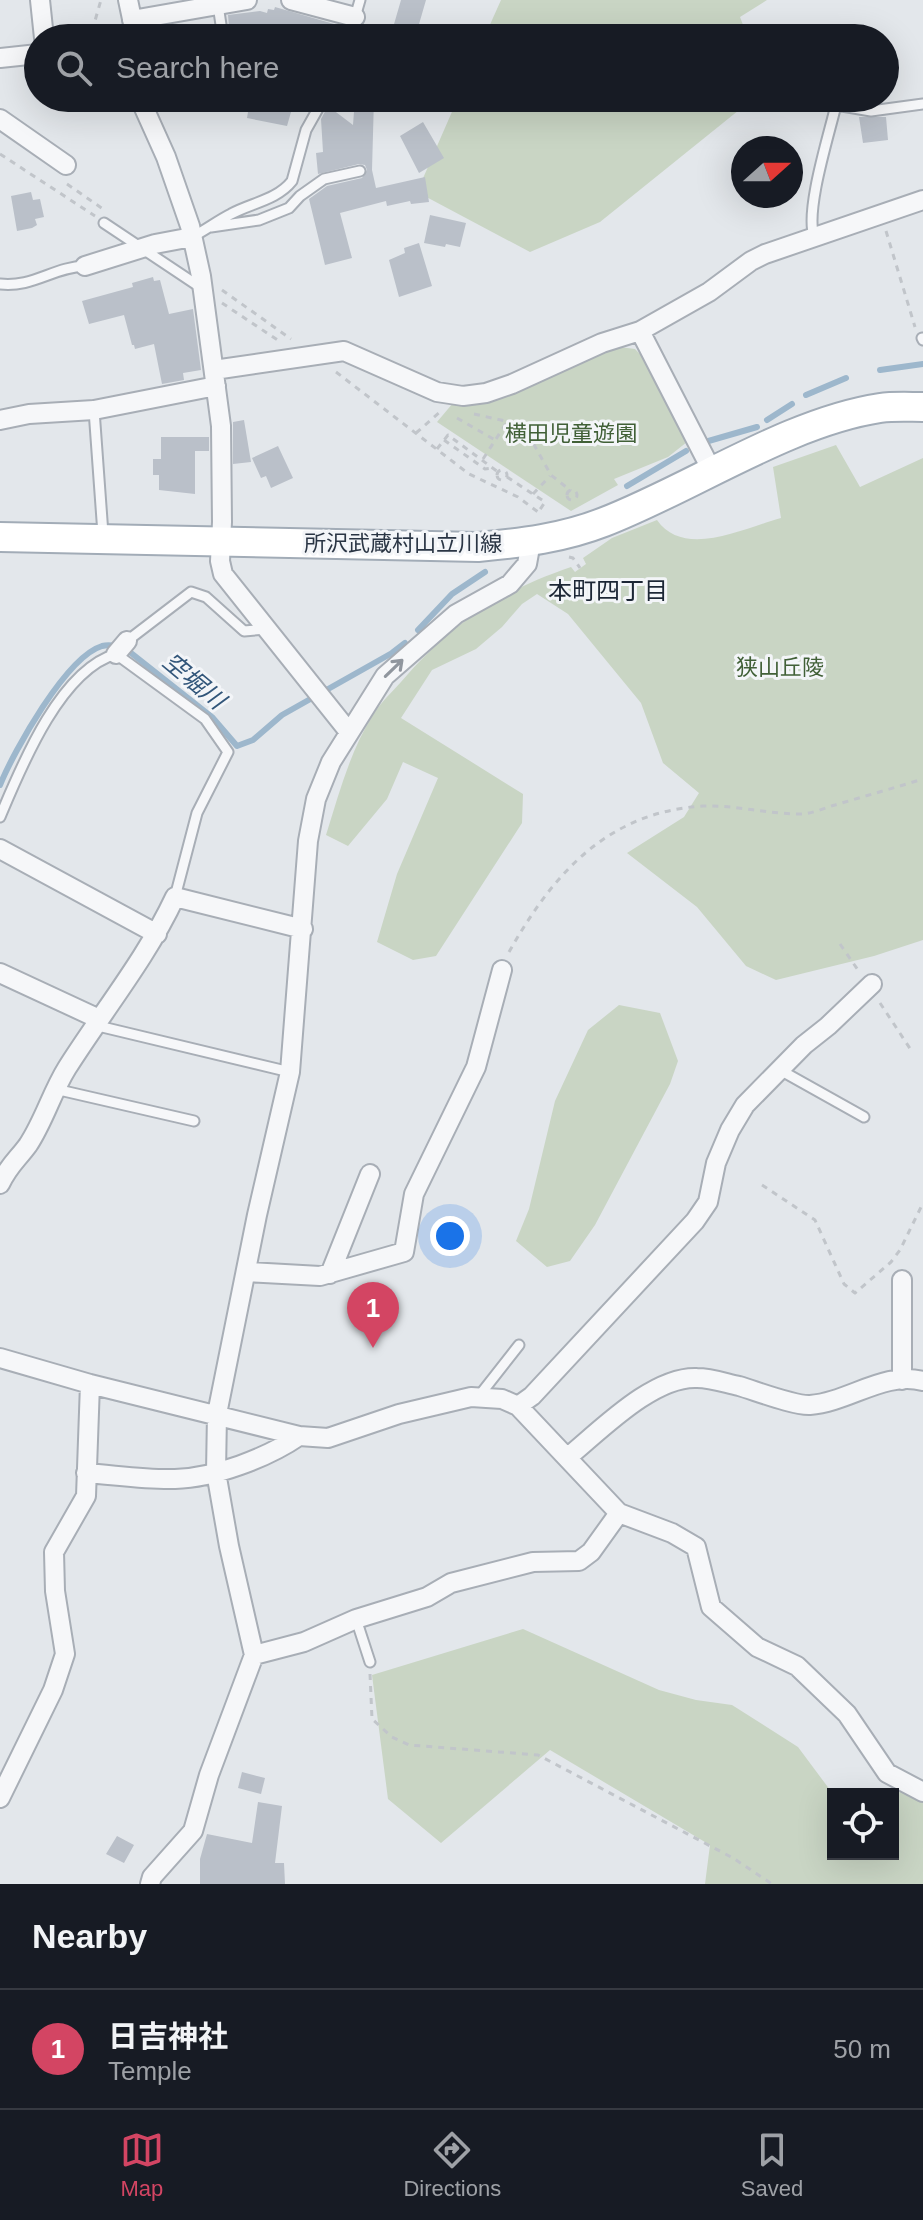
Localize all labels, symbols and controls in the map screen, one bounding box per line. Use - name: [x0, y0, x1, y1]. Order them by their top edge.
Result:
- search box: [24, 24, 899, 112]
- icon: search: [52, 46, 96, 90]
- text: Search here: [116, 51, 279, 84]
- north arrow: [731, 136, 803, 208]
- park label: 横田児童遊園: [505, 421, 637, 446]
- street label: 所沢武蔵村山立川線: [304, 531, 502, 556]
- district label: 本町四丁目: [548, 577, 668, 604]
- water label: 空堀川: [158, 647, 233, 716]
- park label: 狭山丘陵: [736, 655, 824, 680]
- one-way arrow: [384, 659, 404, 678]
- your location: [430, 1216, 470, 1256]
- pin: 1: [347, 1282, 399, 1348]
- map controls: [827, 1788, 899, 1860]
- button: locate: [827, 1788, 899, 1860]
- text: Nearby: [32, 1917, 147, 1955]
- text: 日吉神社: [108, 2020, 228, 2053]
- text: 1: [51, 2034, 65, 2064]
- text: 50 m: [833, 2034, 891, 2064]
- text: Temple: [108, 2056, 192, 2086]
- tab: Map: [120, 2128, 164, 2202]
- tab: Directions: [403, 2128, 501, 2202]
- tab: Saved: [741, 2128, 803, 2202]

